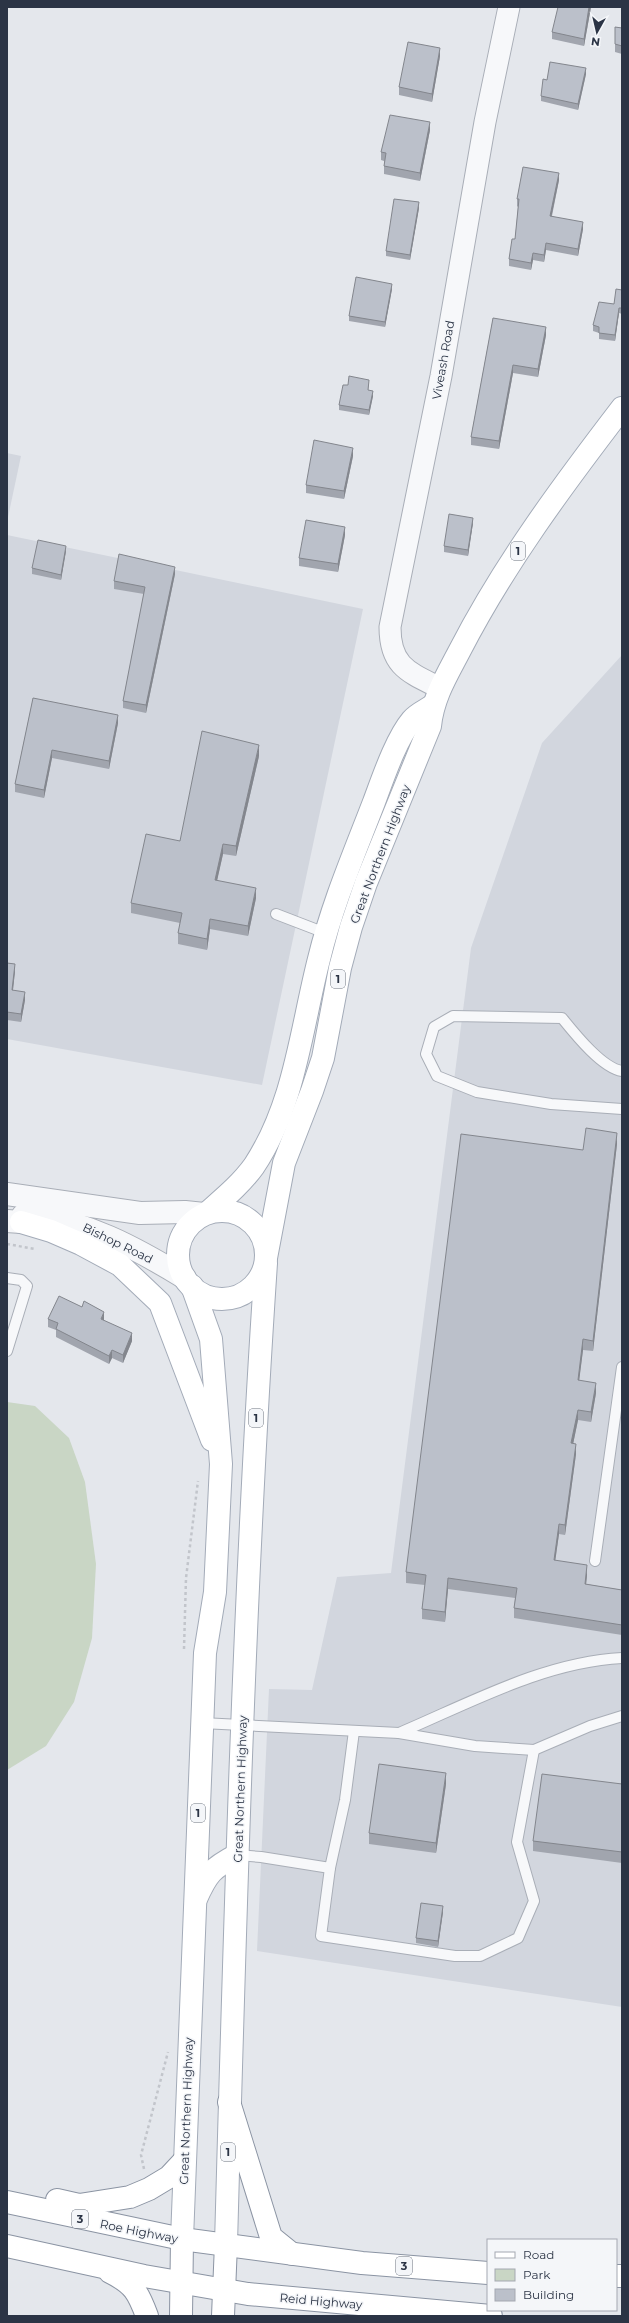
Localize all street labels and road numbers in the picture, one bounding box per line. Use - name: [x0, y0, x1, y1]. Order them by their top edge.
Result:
- street label: Viveash Road: [429, 319, 457, 401]
- road number: 1: [511, 542, 525, 560]
- street label: Great Northern Highway: [347, 782, 414, 926]
- road number: 1: [331, 970, 345, 988]
- street label: Bishop Road: [80, 1220, 156, 1266]
- road number: 1: [249, 1409, 263, 1427]
- street label: Great Northern Highway: [230, 1715, 250, 1863]
- road number: 1: [191, 1804, 205, 1822]
- street label: Great Northern Highway: [176, 2037, 196, 2185]
- road number: 1: [221, 2143, 235, 2161]
- road number: 3: [72, 2210, 88, 2228]
- street label: Roe Highway: [99, 2216, 180, 2246]
- road number: 3: [396, 2257, 412, 2275]
- street label: Reid Highway: [279, 2290, 364, 2312]

